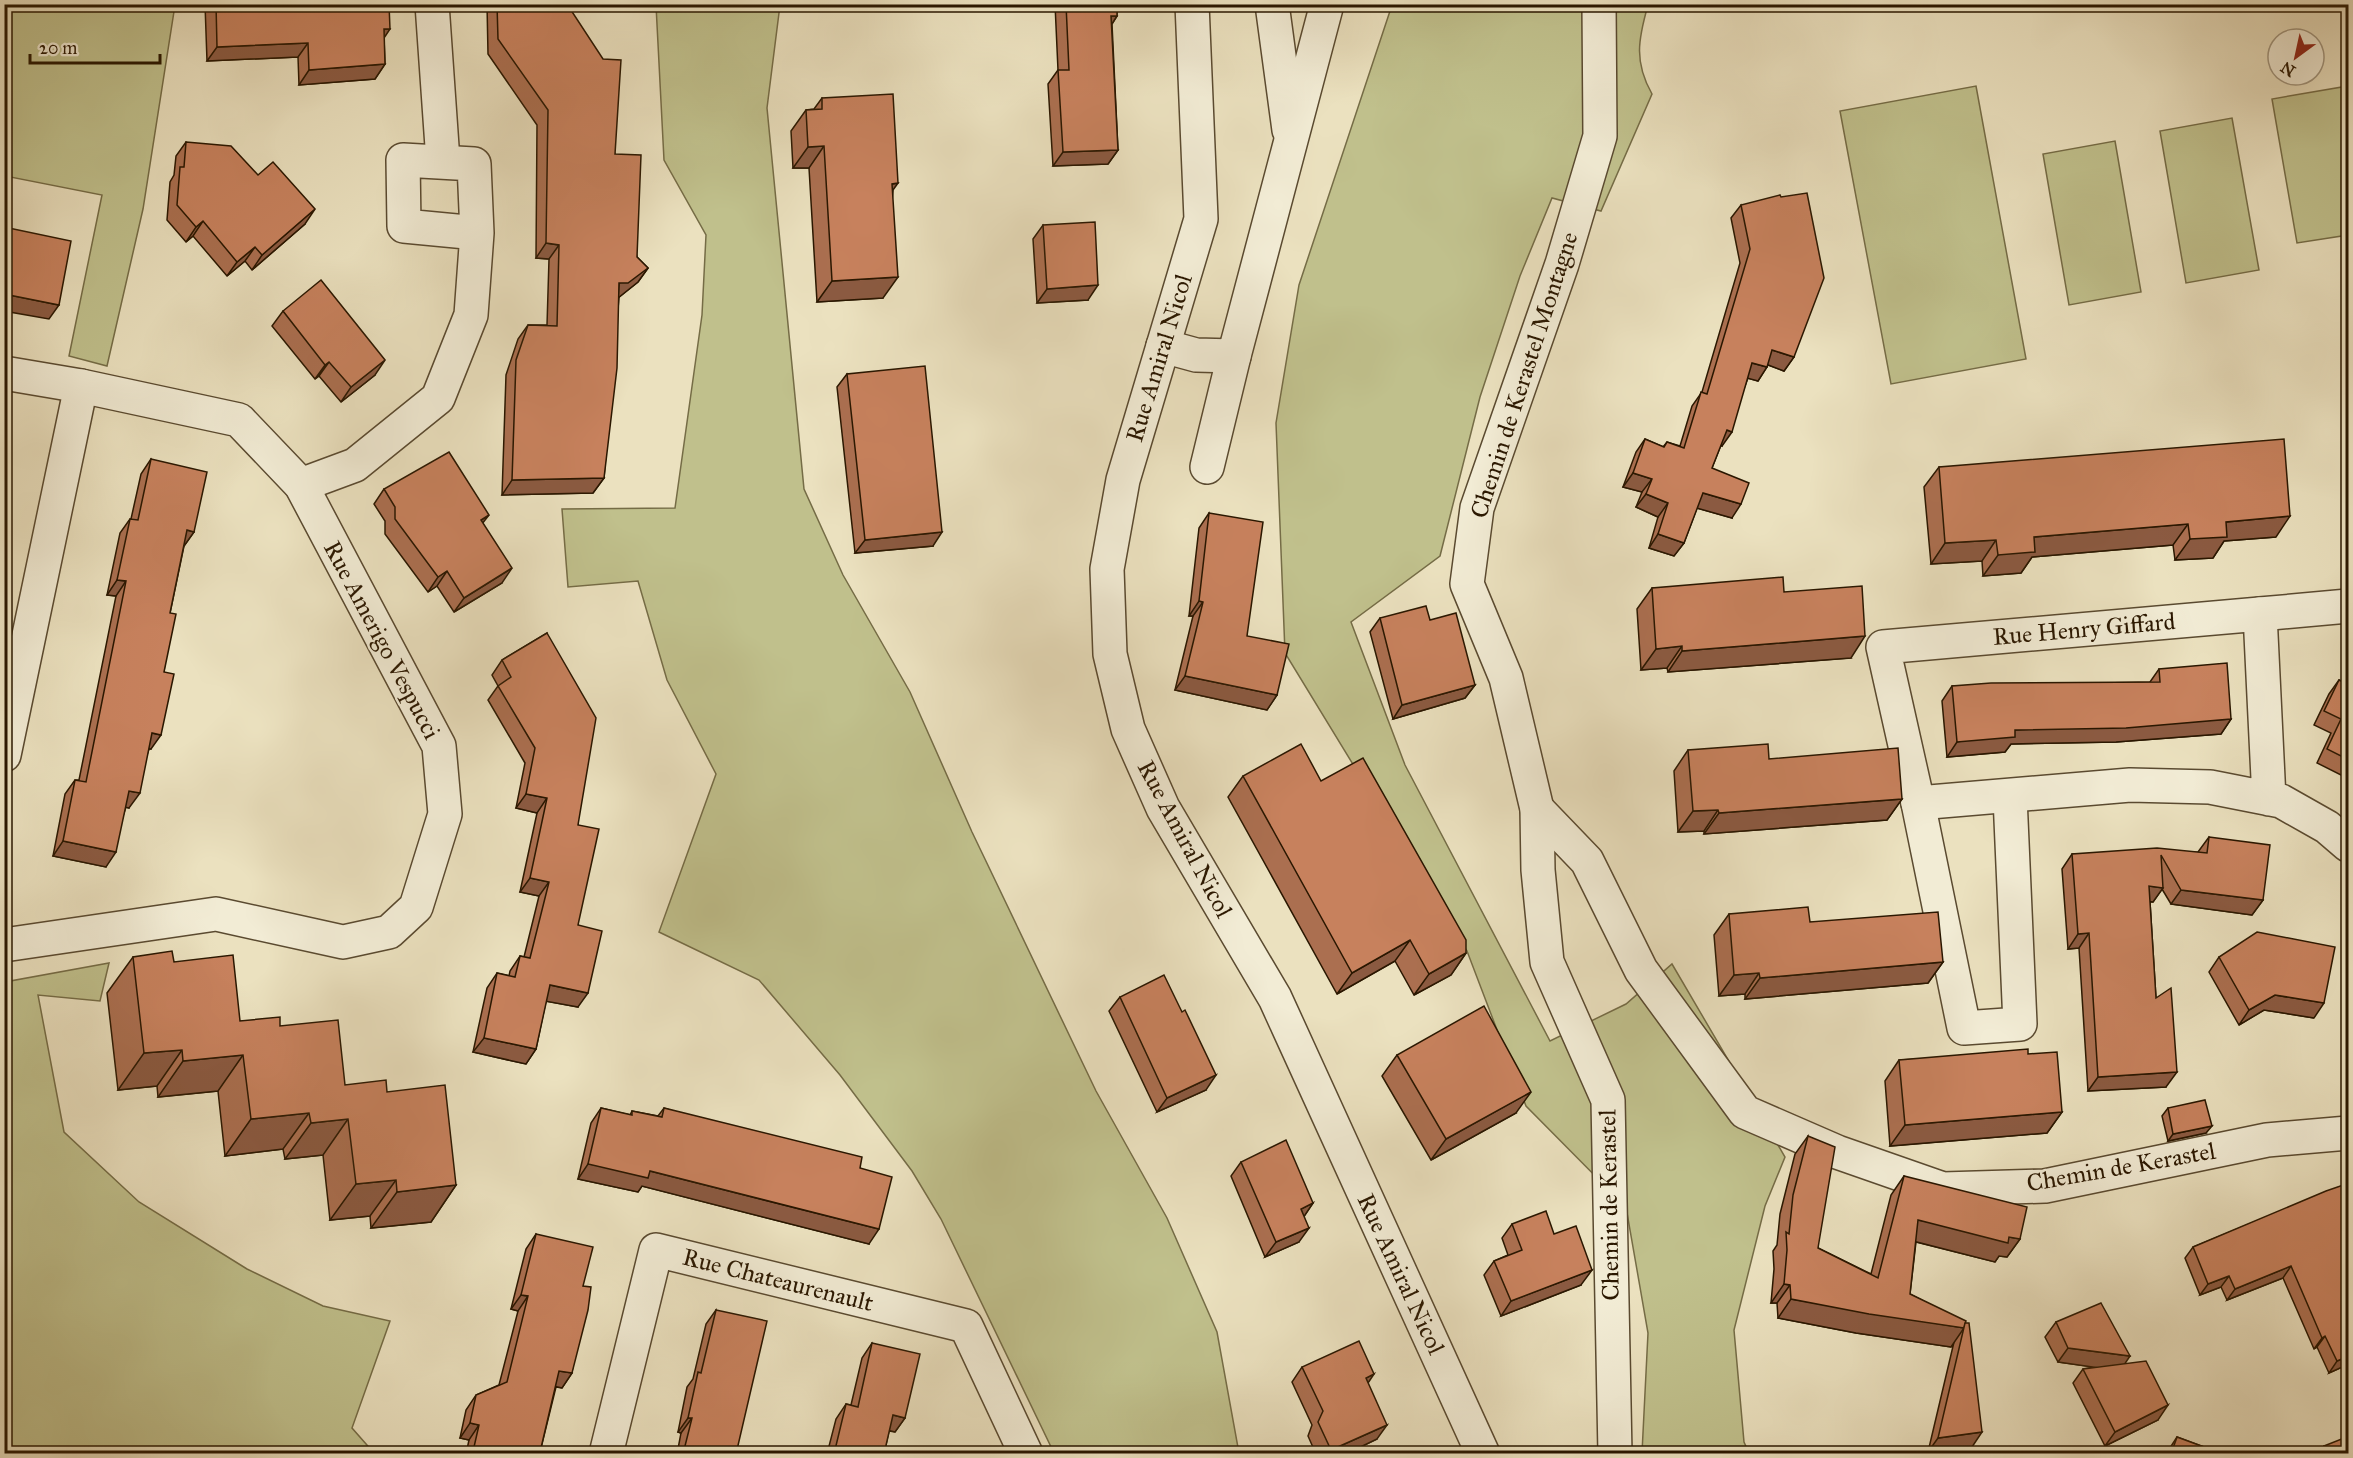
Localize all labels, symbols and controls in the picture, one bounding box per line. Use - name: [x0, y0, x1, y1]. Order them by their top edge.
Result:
- scale bar: [30, 27, 160, 65]
- north arrow: [2266, 27, 2326, 87]
- text: 20 m: [39, 37, 77, 59]
- text: N: [2277, 57, 2299, 81]
- street label: Chemin de Kerastel Montagne: [1464, 228, 1584, 522]
- street label: Rue Amiral Nicol: [1119, 270, 1199, 446]
- street label: Rue Amerigo Vespucci: [317, 536, 447, 745]
- street label: Rue Henry Giffard: [1991, 606, 2177, 652]
- street label: Rue Amiral Nicol: [1131, 755, 1239, 923]
- street label: Chemin de Kerastel: [1592, 1109, 1626, 1301]
- street label: Chemin de Kerastel: [2024, 1136, 2218, 1198]
- street label: Rue Amiral Nicol: [1351, 1189, 1452, 1360]
- street label: Rue Chateaurenault: [680, 1242, 877, 1318]

